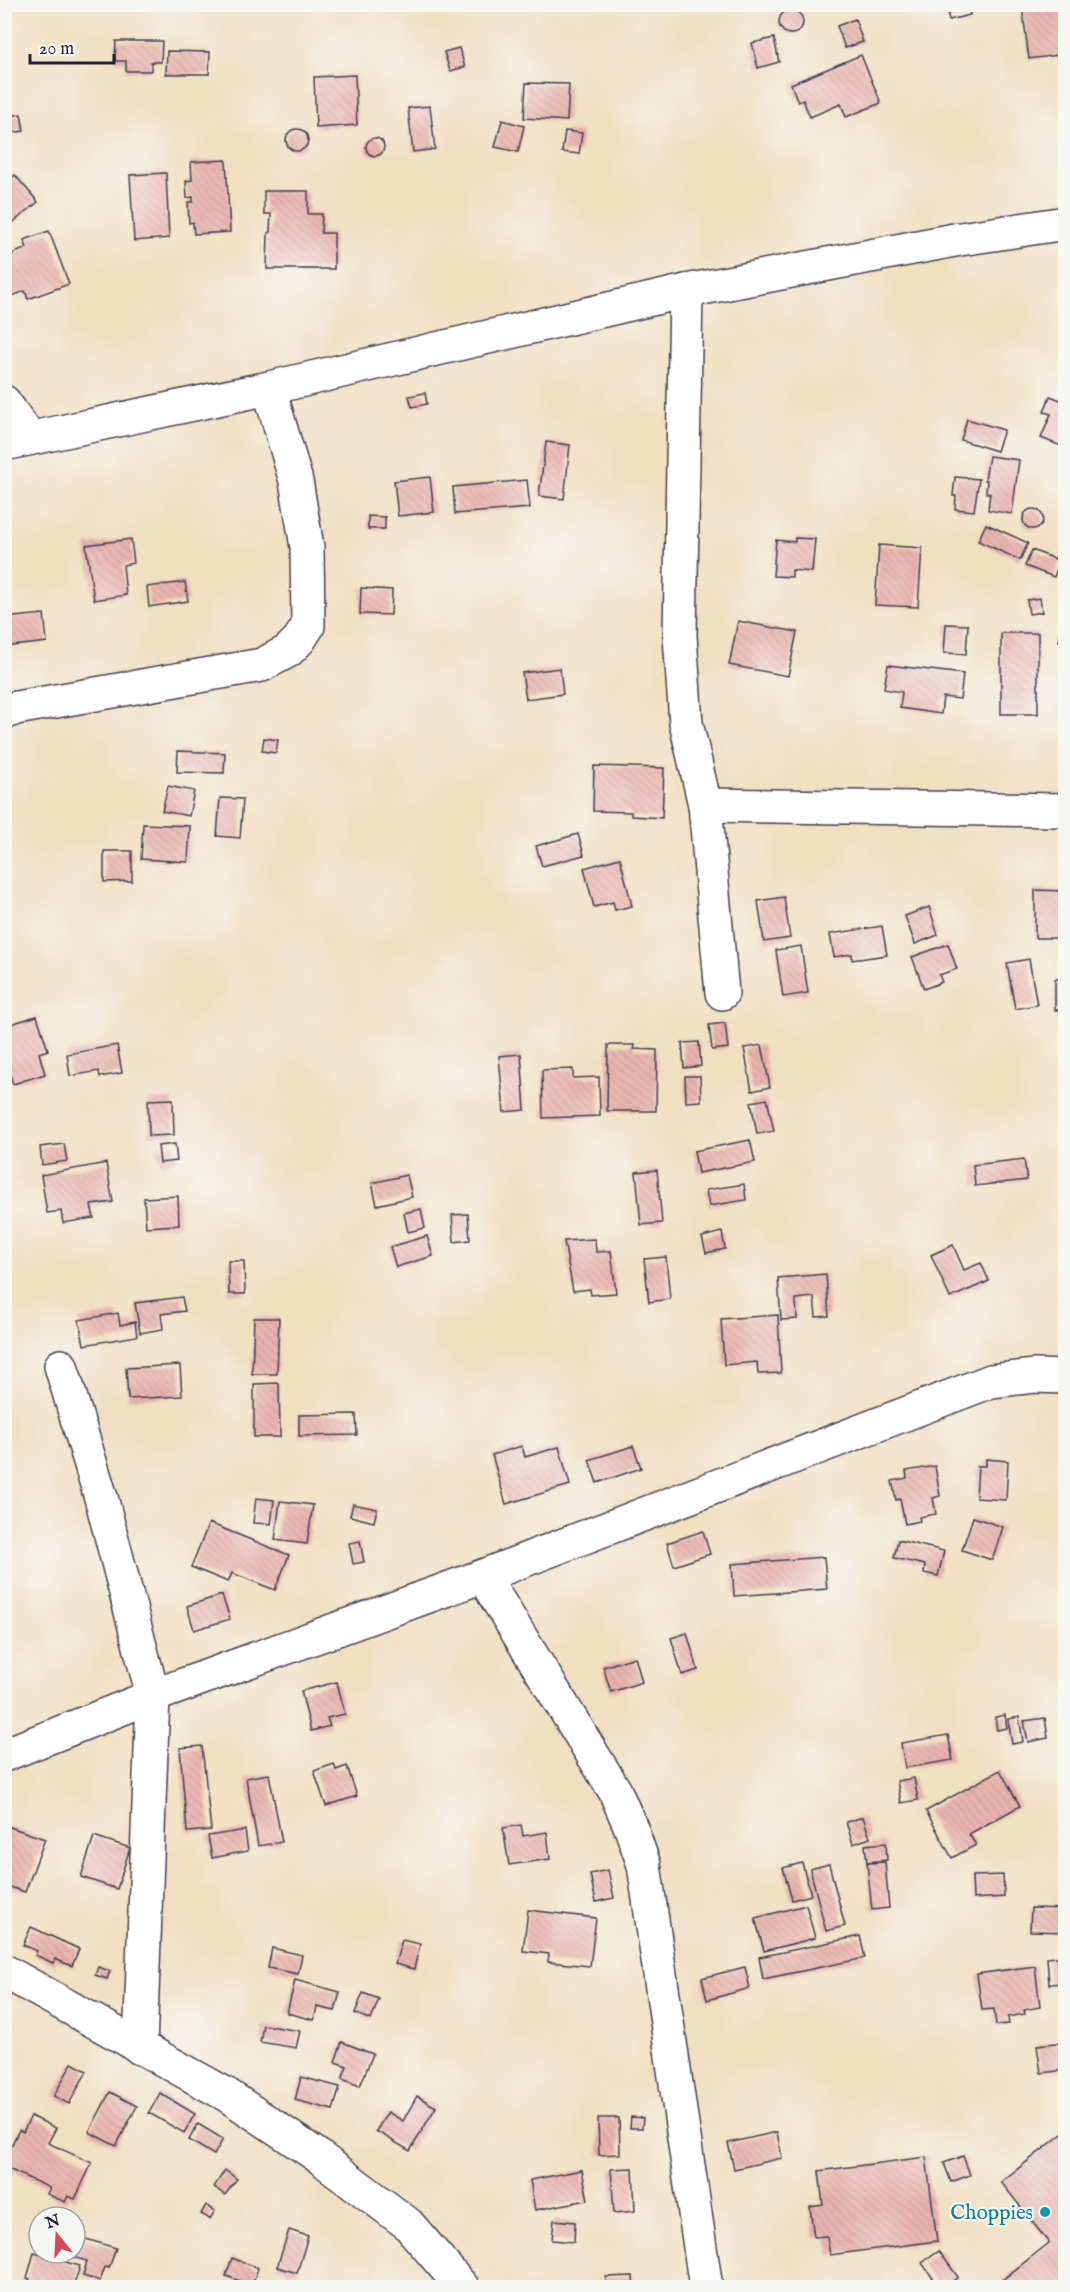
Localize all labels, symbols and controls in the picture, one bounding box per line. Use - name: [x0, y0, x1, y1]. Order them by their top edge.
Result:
- scale bar: [30, 27, 114, 65]
- text: 20 m: [39, 38, 74, 61]
- place label: Choppies: [950, 2200, 1033, 2227]
- north arrow: [27, 2205, 87, 2265]
- marker: Choppies: [1038, 2205, 1052, 2219]
- text: N: [42, 2211, 63, 2235]

